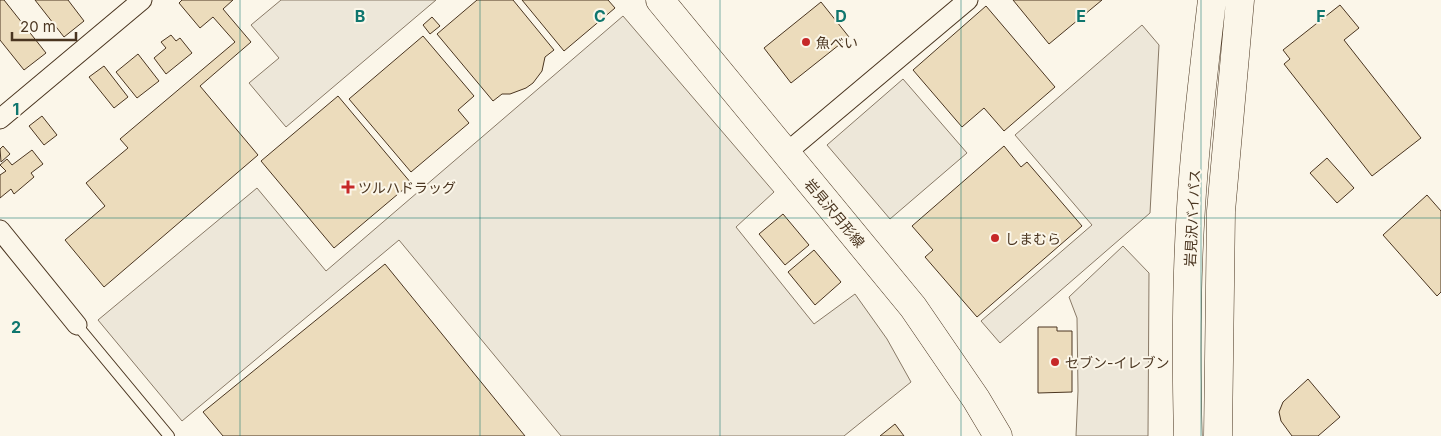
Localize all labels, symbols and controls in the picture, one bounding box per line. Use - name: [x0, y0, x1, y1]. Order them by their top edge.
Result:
- text: B: [355, 6, 365, 26]
- text: C: [594, 6, 606, 26]
- text: D: [835, 6, 847, 26]
- text: E: [1076, 6, 1086, 26]
- text: F: [1316, 6, 1326, 26]
- scale bar: [12, 10, 76, 42]
- text: 20 m: [20, 17, 56, 36]
- place label: 魚べい: [816, 34, 858, 51]
- marker: 魚べい: [800, 36, 812, 48]
- text: 1: [13, 99, 19, 119]
- street label: 岩見沢バイパス: [1181, 169, 1203, 267]
- street label: 岩見沢月形線: [801, 175, 869, 251]
- place label: ツルハドラッグ: [358, 179, 456, 196]
- marker: ツルハドラッグ: [342, 181, 354, 193]
- place label: しまむら: [1005, 230, 1061, 247]
- marker: しまむら: [989, 232, 1001, 244]
- text: 2: [11, 317, 21, 337]
- place label: セブン-イレブン: [1065, 354, 1169, 371]
- marker: セブン-イレブン: [1049, 356, 1061, 368]

